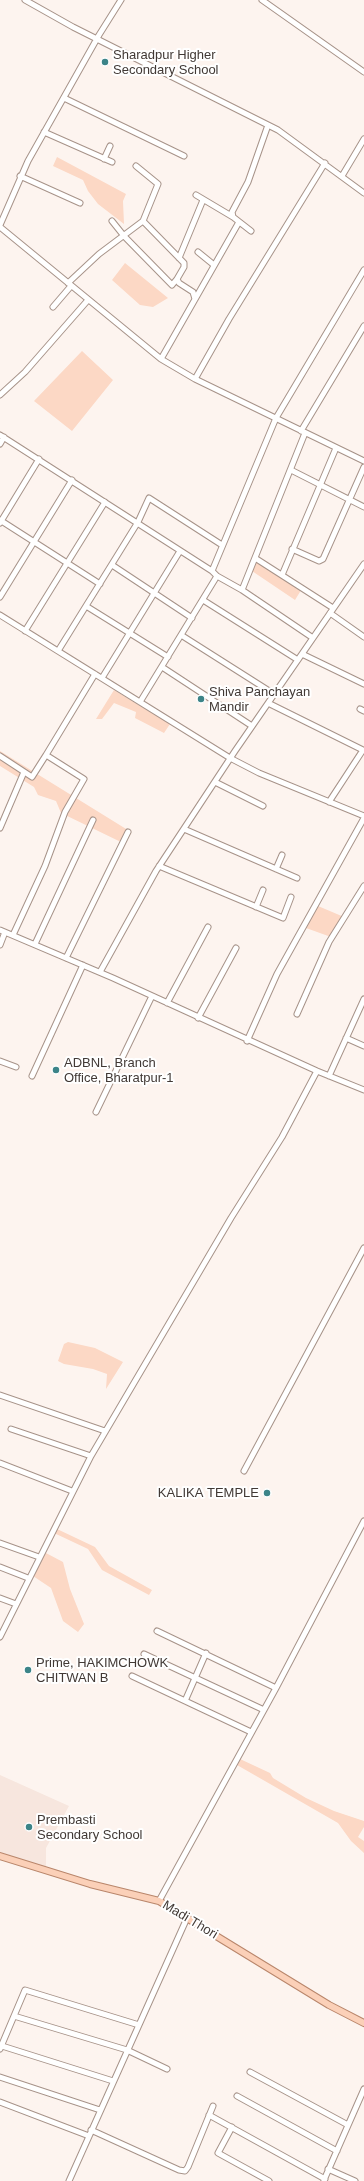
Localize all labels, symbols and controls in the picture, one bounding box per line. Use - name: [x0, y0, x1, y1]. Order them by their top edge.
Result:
- place label: Sharadpur Higher Secondary School: [113, 47, 219, 78]
- marker: Sharadpur Higher Secondary School: [100, 57, 110, 67]
- place label: Shiva Panchayan Mandir: [209, 684, 310, 715]
- marker: Shiva Panchayan Mandir: [196, 694, 206, 704]
- place label: ADBNL, Branch Office, Bharatpur-1: [64, 1055, 174, 1086]
- marker: ADBNL, Branch Office, Bharatpur-1: [51, 1065, 61, 1075]
- place label: KALIKA TEMPLE: [158, 1485, 259, 1501]
- marker: KALIKA TEMPLE: [262, 1488, 272, 1498]
- place label: Prime, HAKIMCHOWK CHITWAN B: [36, 1655, 168, 1686]
- marker: Prime, HAKIMCHOWK CHITWAN B: [23, 1665, 33, 1675]
- place label: Prembasti Secondary School: [37, 1812, 143, 1843]
- marker: Prembasti Secondary School: [24, 1822, 34, 1832]
- street label: Madi Thori: [160, 1898, 220, 1942]

